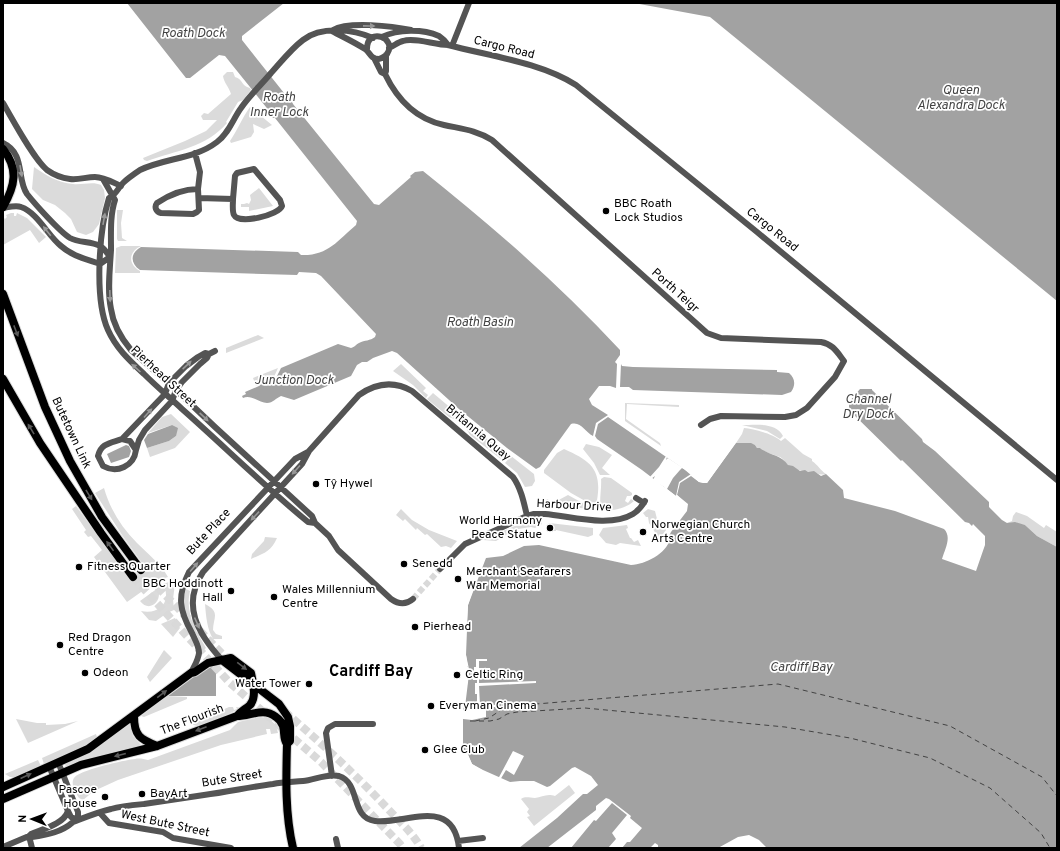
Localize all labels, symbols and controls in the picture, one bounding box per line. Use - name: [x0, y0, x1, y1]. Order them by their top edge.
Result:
- one-way arrow: [363, 23, 376, 29]
- water label: Roath Dock: [161, 26, 225, 42]
- street label: Cargo Road: [472, 33, 536, 63]
- water label: Queen Alexandra Dock: [917, 83, 1005, 114]
- water label: Roath Inner Lock: [249, 90, 309, 121]
- one-way arrow: [18, 164, 24, 177]
- place label: BBC Roath Lock Studios: [614, 196, 683, 226]
- street label: Cargo Road: [743, 204, 801, 256]
- marker: BBC Roath Lock Studios: [601, 206, 611, 216]
- one-way arrow: [101, 213, 107, 226]
- one-way arrow: [42, 226, 51, 237]
- street label: Porth Teigr: [648, 265, 703, 317]
- one-way arrow: [107, 290, 113, 303]
- water label: Roath Basin: [447, 315, 513, 331]
- one-way arrow: [13, 326, 19, 338]
- street label: Pierhead Street: [127, 342, 199, 412]
- one-way arrow: [182, 361, 192, 370]
- one-way arrow: [131, 363, 142, 372]
- water label: Junction Dock: [254, 373, 334, 389]
- water label: Channel Dry Dock: [842, 392, 894, 423]
- street label: Butetown Link: [47, 395, 95, 471]
- street label: Britannia Quay: [442, 401, 514, 465]
- one-way arrow: [143, 407, 152, 418]
- one-way arrow: [199, 412, 209, 422]
- one-way arrow: [27, 423, 34, 435]
- one-way arrow: [291, 465, 301, 475]
- place label: Tŷ Hywel: [324, 476, 373, 492]
- marker: Tŷ Hywel: [311, 479, 321, 489]
- one-way arrow: [85, 489, 92, 501]
- street label: Harbour Drive: [536, 496, 612, 516]
- street label: Bute Place: [183, 505, 235, 559]
- one-way arrow: [250, 511, 260, 521]
- place label: World Harmony Peace Statue: [459, 513, 542, 543]
- place label: Norwegian Church Arts Centre: [651, 517, 750, 547]
- marker: World Harmony Peace Statue: [545, 523, 555, 533]
- marker: Norwegian Church Arts Centre: [638, 527, 648, 537]
- one-way arrow: [106, 540, 114, 551]
- place label: Senedd: [412, 556, 453, 572]
- place label: Fitness Quarter: [87, 559, 171, 575]
- marker: Senedd: [399, 559, 409, 569]
- one-way arrow: [189, 561, 198, 572]
- marker: Fitness Quarter: [74, 562, 84, 572]
- place label: Merchant Seafarers War Memorial: [466, 564, 571, 594]
- marker: Merchant Seafarers War Memorial: [453, 574, 463, 584]
- place label: BBC Hoddinott Hall: [143, 576, 223, 606]
- place label: Wales Millennium Centre: [282, 582, 375, 612]
- marker: BBC Hoddinott Hall: [226, 586, 236, 596]
- marker: Wales Millennium Centre: [269, 592, 279, 602]
- one-way arrow: [194, 617, 200, 628]
- place label: Pierhead: [423, 619, 471, 635]
- marker: Pierhead: [410, 622, 420, 632]
- place label: Red Dragon Centre: [68, 630, 131, 660]
- marker: Red Dragon Centre: [55, 640, 65, 650]
- water label: Cardiff Bay: [770, 660, 834, 676]
- one-way arrow: [237, 662, 247, 670]
- district label: Cardiff Bay: [329, 662, 413, 682]
- place label: Odeon: [93, 665, 128, 681]
- place label: Celtic Ring: [465, 667, 523, 683]
- marker: Odeon: [80, 668, 90, 678]
- marker: Celtic Ring: [452, 670, 462, 680]
- place label: Water Tower: [235, 676, 301, 692]
- marker: Water Tower: [304, 679, 314, 689]
- one-way arrow: [157, 690, 168, 698]
- place label: Everyman Cinema: [439, 698, 537, 714]
- street label: The Flourish: [158, 701, 226, 739]
- marker: Everyman Cinema: [426, 701, 436, 711]
- one-way arrow: [194, 727, 206, 733]
- place label: Glee Club: [433, 742, 485, 758]
- marker: Glee Club: [420, 745, 430, 755]
- one-way arrow: [113, 752, 125, 758]
- street label: Bute Street: [200, 766, 264, 792]
- one-way arrow: [20, 773, 32, 779]
- place label: Pascoe House: [58, 782, 97, 812]
- place label: BayArt: [150, 786, 188, 802]
- marker: BayArt: [137, 789, 147, 799]
- marker: Pascoe House: [100, 792, 110, 802]
- north arrow: [12, 799, 52, 839]
- street label: West Bute Street: [119, 807, 211, 841]
- text: N: [16, 815, 30, 823]

